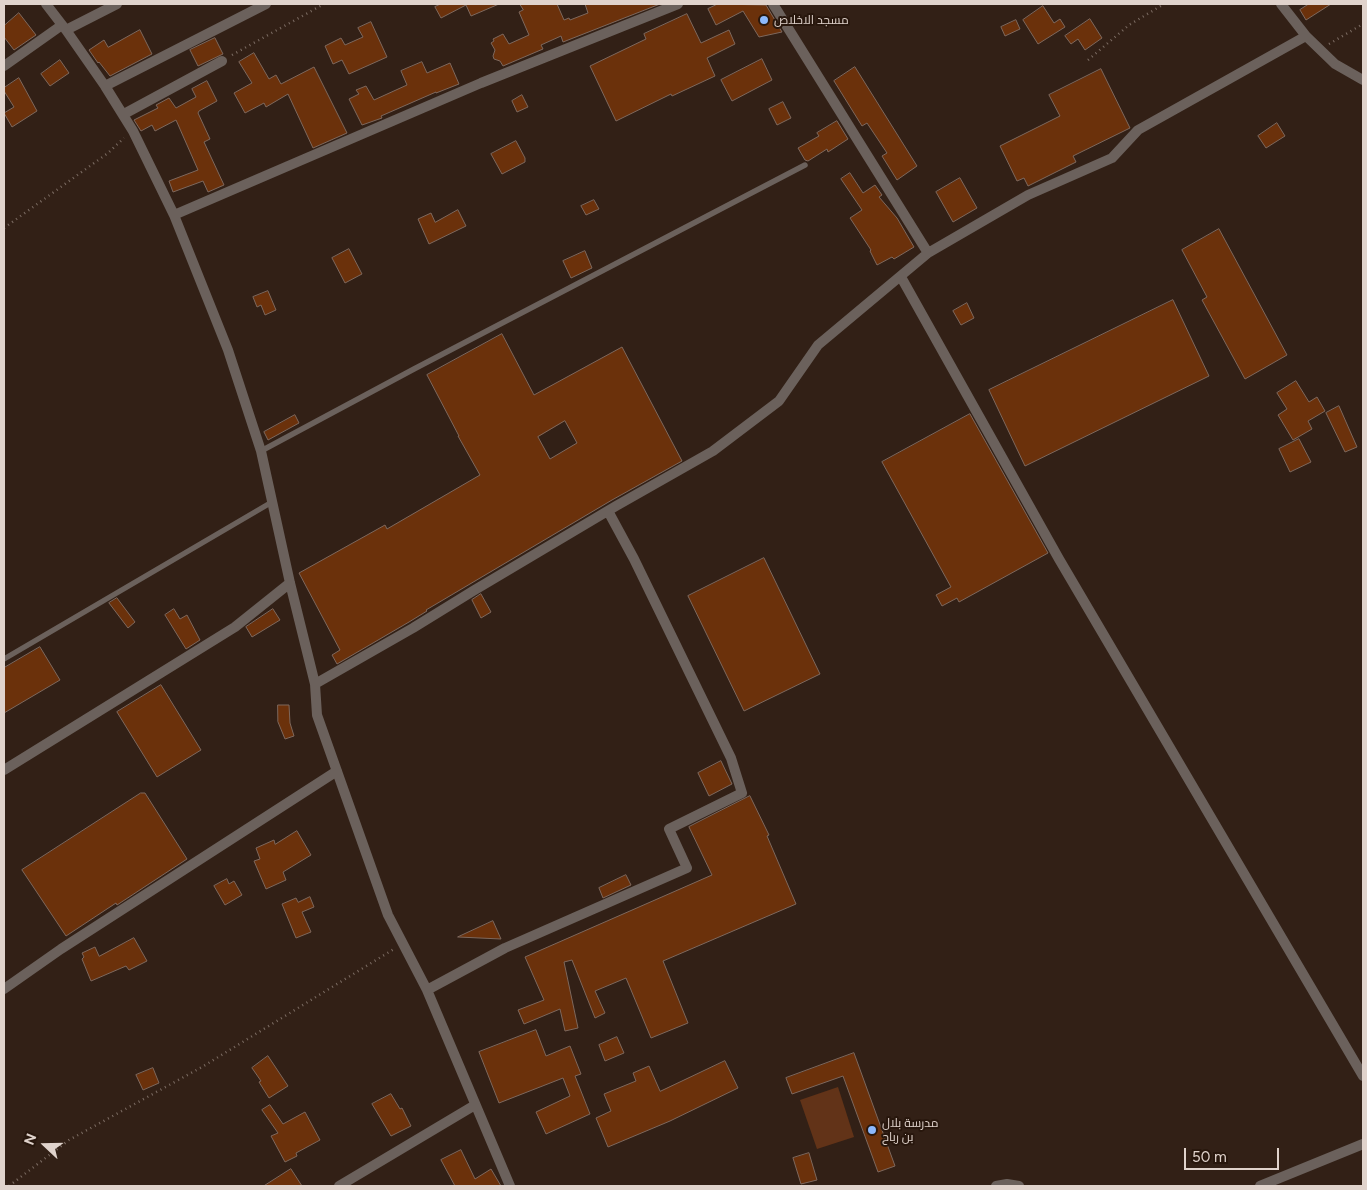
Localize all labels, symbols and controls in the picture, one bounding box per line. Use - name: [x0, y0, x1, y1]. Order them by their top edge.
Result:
- place label: مسجد الاخلاص: [774, 13, 849, 27]
- marker: مسجد الاخلاص: [758, 14, 770, 26]
- place label: مدرسة بلال بن رباح: [882, 1116, 938, 1144]
- north arrow: [20, 1120, 70, 1170]
- marker: مدرسة بلال بن رباح: [866, 1124, 878, 1136]
- text: N: [21, 1131, 40, 1148]
- scale bar: [1187, 1138, 1282, 1170]
- text: 50 m: [1192, 1148, 1227, 1166]

